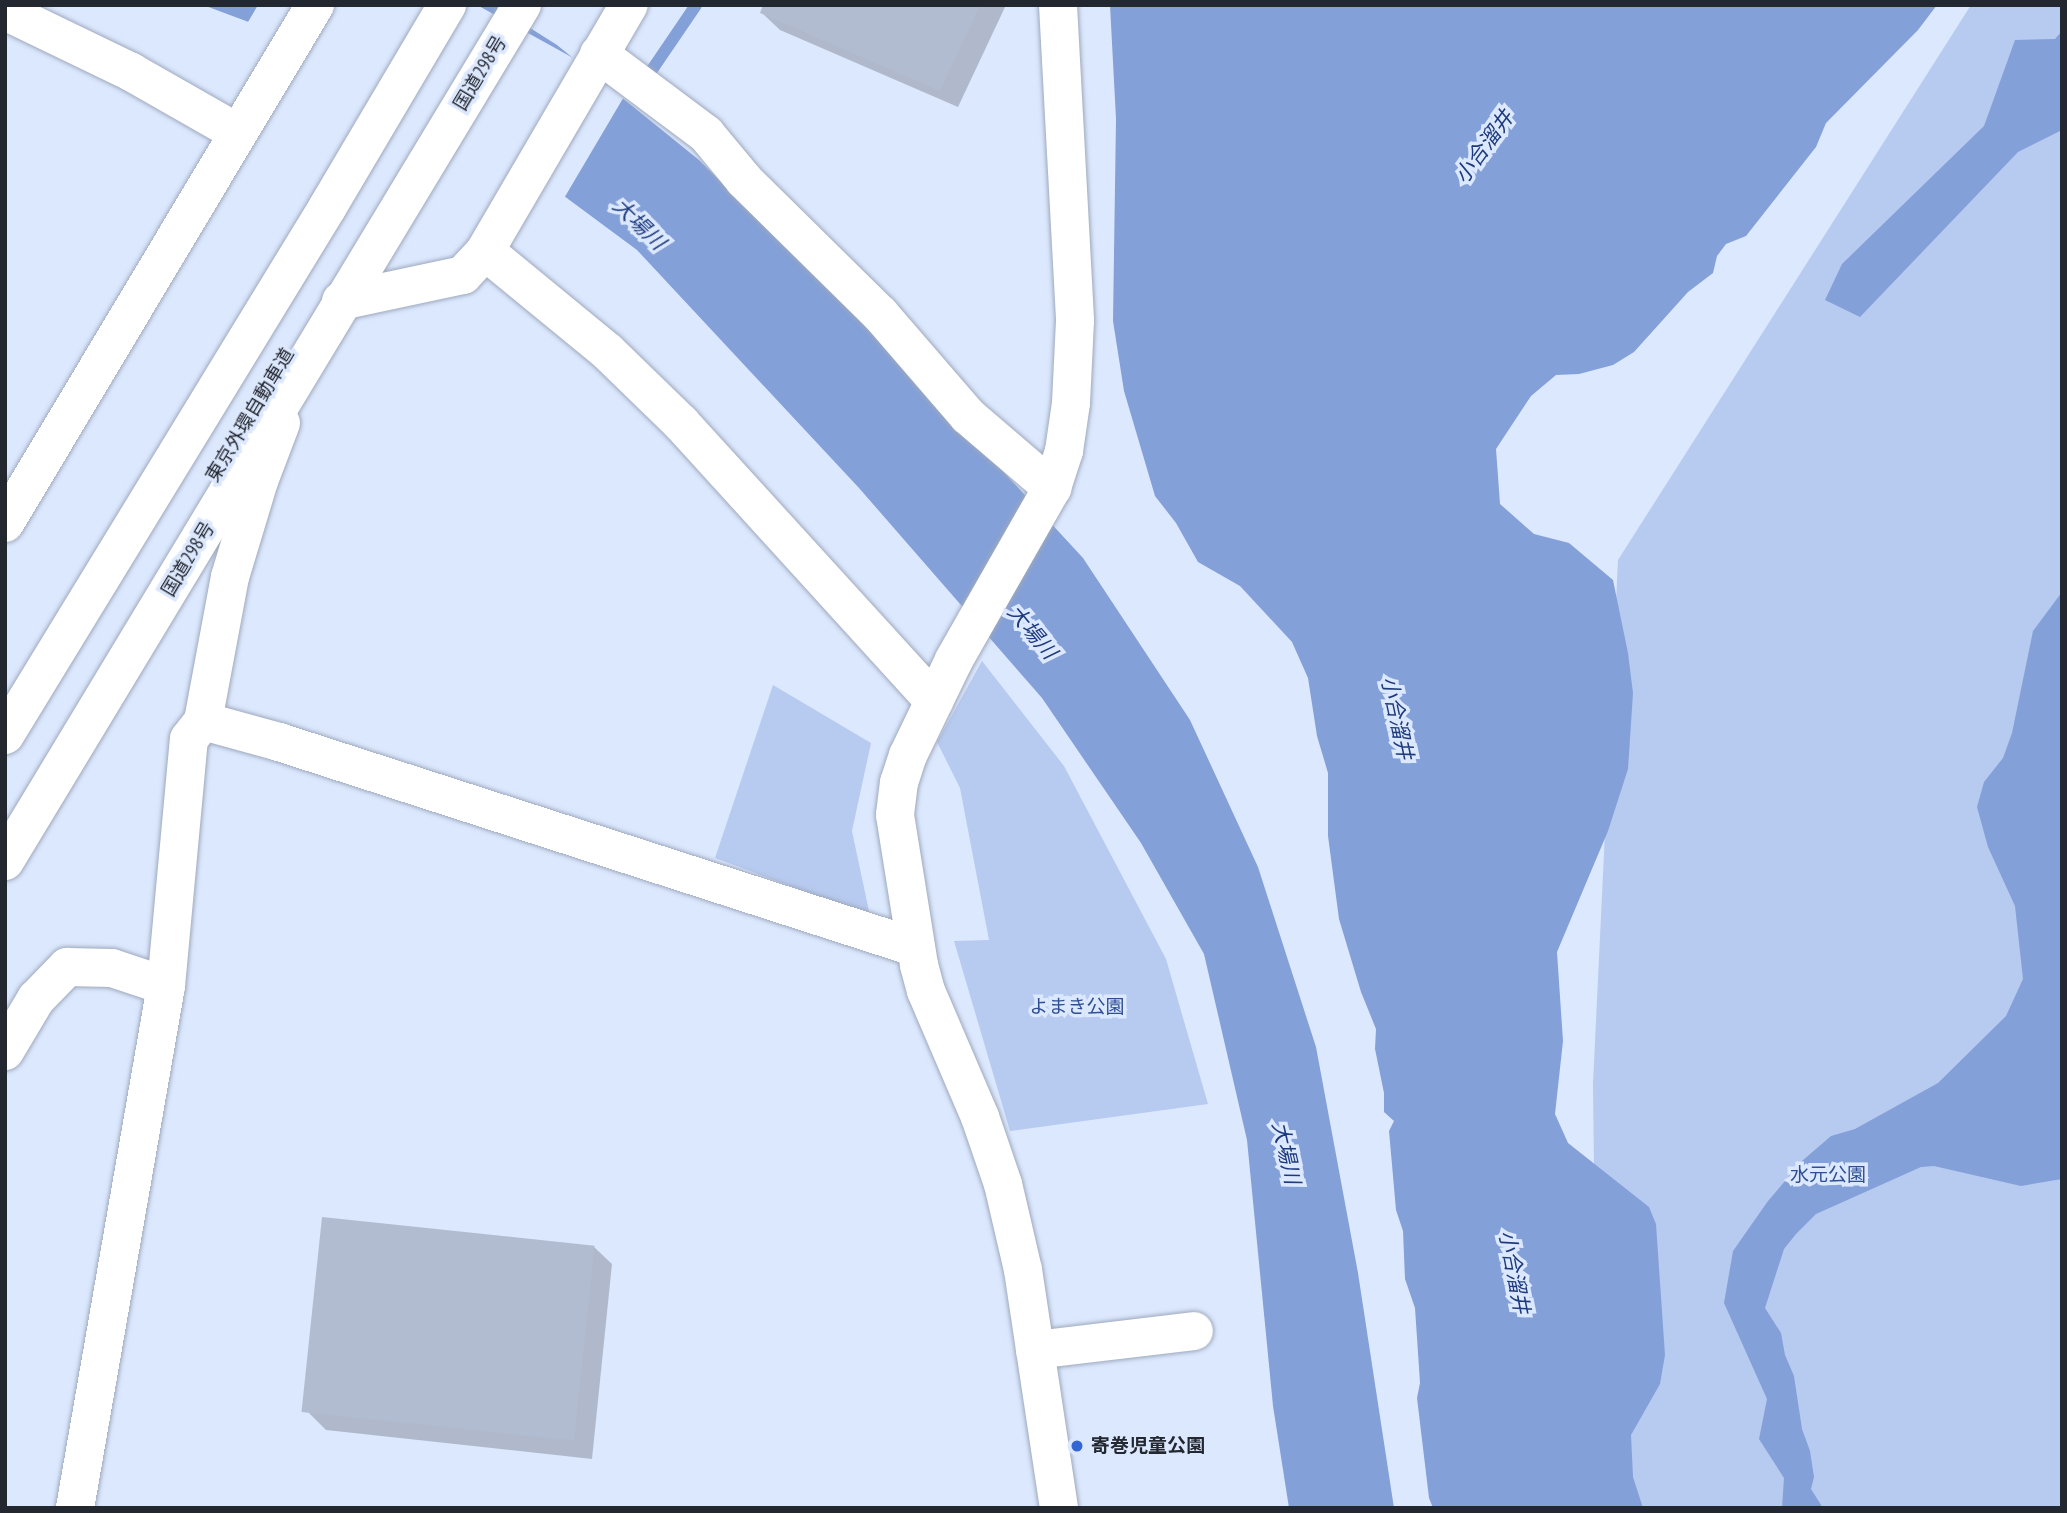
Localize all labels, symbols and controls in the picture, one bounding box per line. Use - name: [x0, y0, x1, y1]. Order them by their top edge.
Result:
- street label: 国道298号: [449, 32, 511, 114]
- water label: 小合溜井: [1449, 106, 1519, 188]
- water label: 大場川: [608, 193, 670, 255]
- street label: 東京外環自動車道: [201, 344, 299, 486]
- street label: 国道298号: [157, 518, 219, 600]
- water label: 大場川: [1002, 600, 1062, 664]
- water label: 小合溜井: [1376, 674, 1418, 762]
- park label: よまき公園: [1030, 996, 1124, 1018]
- water label: 大場川: [1267, 1119, 1305, 1187]
- park label: 水元公園: [1790, 1164, 1866, 1186]
- water label: 小合溜井: [1494, 1228, 1534, 1316]
- place label: 寄巻児童公園: [1091, 1435, 1205, 1457]
- marker: 寄巻児童公園: [1069, 1438, 1085, 1454]

